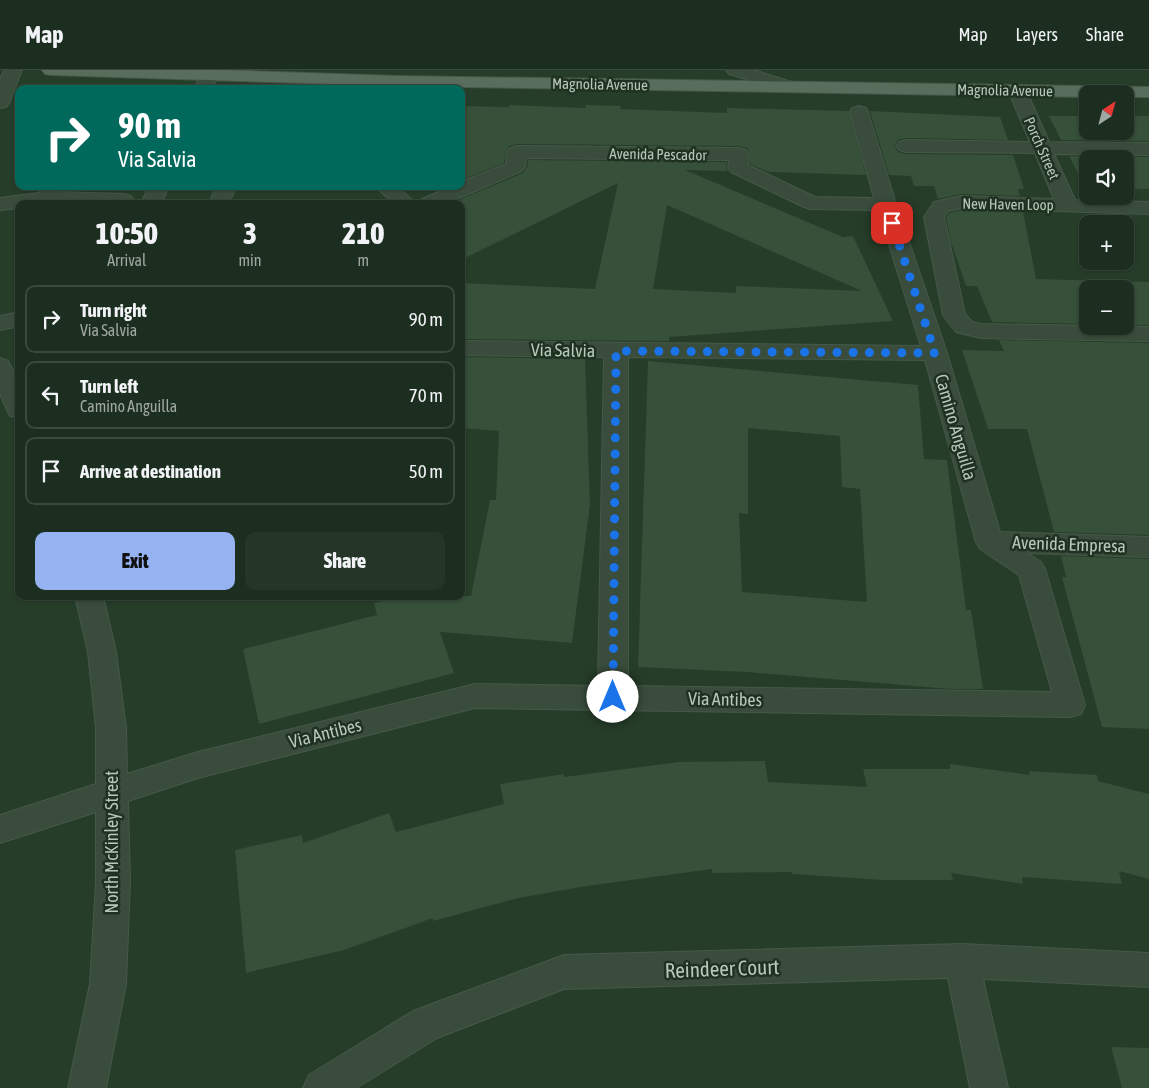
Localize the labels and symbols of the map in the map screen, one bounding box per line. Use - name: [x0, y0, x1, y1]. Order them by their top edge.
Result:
- street label: Magnolia Avenue: [552, 75, 648, 93]
- street label: Magnolia Avenue: [957, 81, 1053, 99]
- north arrow: [1079, 85, 1134, 140]
- street label: Porch Street: [1021, 114, 1063, 182]
- street label: Avenida Pescador: [609, 145, 707, 163]
- street label: New Haven Loop: [962, 195, 1054, 213]
- pin: [871, 202, 913, 244]
- street label: Via Salvia: [531, 339, 595, 361]
- street label: Camino Anguilla: [931, 372, 981, 482]
- street label: Avenida Empresa: [1012, 532, 1126, 556]
- position arrow: [586, 670, 638, 722]
- street label: Via Antibes: [688, 688, 762, 710]
- street label: Via Antibes: [287, 714, 363, 752]
- street label: North McKinley Street: [101, 771, 122, 913]
- street label: Reindeer Court: [664, 954, 780, 982]

